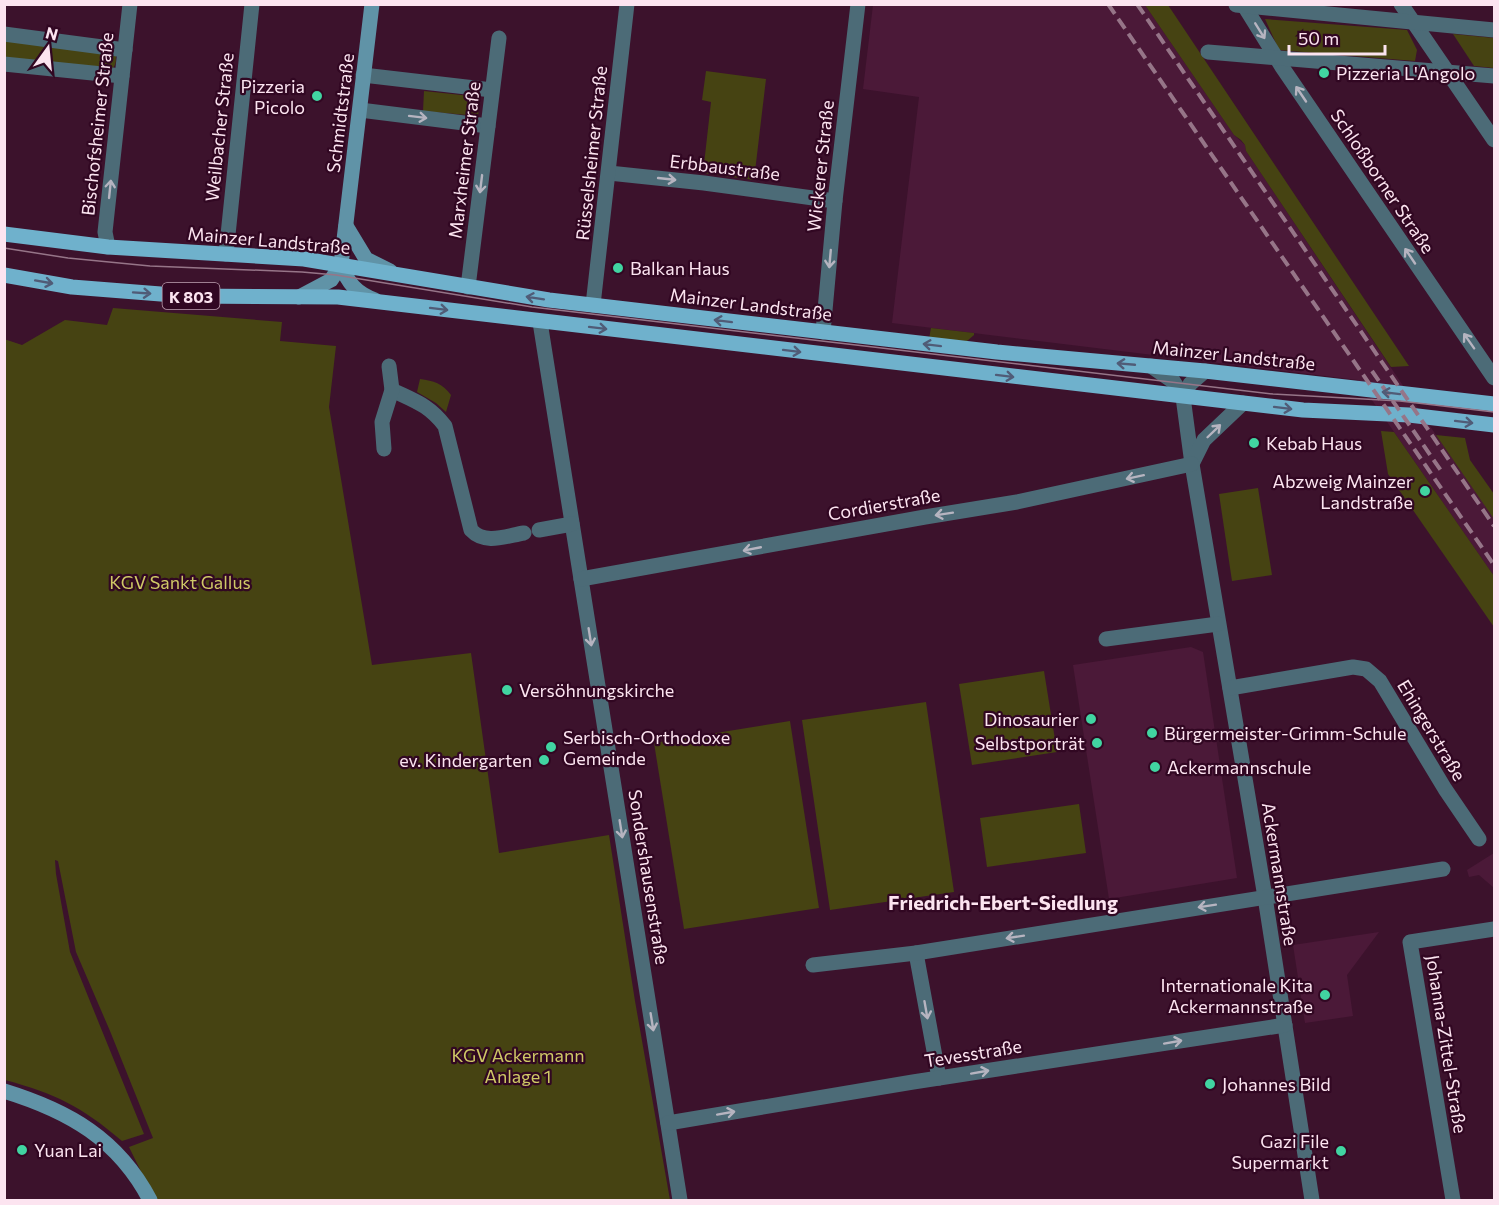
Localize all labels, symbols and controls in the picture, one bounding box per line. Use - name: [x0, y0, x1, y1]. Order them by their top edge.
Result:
- north arrow: [18, 18, 78, 78]
- scale bar: [1289, 18, 1385, 56]
- text: N: [44, 22, 60, 44]
- one-way arrow: [1254, 22, 1266, 39]
- text: 50 m: [1298, 27, 1339, 49]
- street label: Bischofsheimer Straße: [76, 31, 118, 217]
- street label: Weilbacher Straße: [200, 51, 238, 203]
- street label: Schmidtstraße: [322, 52, 358, 174]
- place label: Pizzeria L'Angolo: [1336, 62, 1475, 84]
- street label: Rüsselsheimer Straße: [571, 65, 611, 241]
- marker: Pizzeria L'Angolo: [1317, 66, 1331, 80]
- place label: Pizzeria Picolo: [240, 75, 305, 118]
- street label: Marxheimer Straße: [443, 80, 485, 240]
- one-way arrow: [1295, 87, 1307, 103]
- marker: Pizzeria Picolo: [310, 89, 324, 103]
- street label: Wickerer Straße: [802, 99, 838, 233]
- street label: Schloßborner Straße: [1326, 105, 1440, 257]
- one-way arrow: [408, 112, 428, 123]
- street label: Erbbaustraße: [669, 149, 781, 185]
- one-way arrow: [475, 174, 486, 193]
- one-way arrow: [657, 174, 677, 185]
- one-way arrow: [104, 180, 115, 199]
- street label: Mainzer Landstraße: [187, 222, 351, 258]
- one-way arrow: [1404, 248, 1416, 264]
- one-way arrow: [824, 249, 835, 269]
- place label: Balkan Haus: [630, 257, 730, 279]
- marker: Balkan Haus: [611, 261, 625, 275]
- one-way arrow: [34, 277, 53, 288]
- road number: K 803: [162, 283, 219, 309]
- street label: Mainzer Landstraße: [669, 283, 833, 325]
- one-way arrow: [131, 288, 151, 299]
- one-way arrow: [526, 292, 546, 303]
- one-way arrow: [428, 304, 448, 315]
- one-way arrow: [714, 315, 734, 326]
- one-way arrow: [588, 323, 608, 334]
- one-way arrow: [1463, 334, 1475, 350]
- street label: Mainzer Landstraße: [1152, 336, 1316, 374]
- one-way arrow: [922, 339, 942, 350]
- one-way arrow: [781, 346, 801, 357]
- one-way arrow: [1116, 358, 1136, 369]
- one-way arrow: [995, 371, 1014, 382]
- one-way arrow: [1382, 387, 1402, 398]
- one-way arrow: [1272, 403, 1292, 414]
- one-way arrow: [1454, 416, 1474, 427]
- one-way arrow: [1206, 424, 1221, 438]
- place label: Kebab Haus: [1266, 432, 1362, 454]
- marker: Kebab Haus: [1247, 436, 1261, 450]
- place label: Abzweig Mainzer Landstraße: [1273, 470, 1413, 513]
- one-way arrow: [1126, 472, 1146, 483]
- street label: Cordierstraße: [826, 483, 942, 525]
- marker: Abzweig Mainzer Landstraße: [1418, 484, 1432, 498]
- one-way arrow: [934, 508, 954, 519]
- one-way arrow: [743, 544, 762, 555]
- park label: KGV Sankt Gallus: [109, 571, 251, 593]
- one-way arrow: [585, 627, 596, 646]
- street label: Ehingerstraße: [1393, 675, 1471, 785]
- place label: Versöhnungskirche: [519, 679, 674, 701]
- marker: Versöhnungskirche: [500, 683, 514, 697]
- place label: Dinosaurier: [984, 708, 1079, 730]
- marker: Dinosaurier: [1084, 712, 1098, 726]
- place label: Bürgermeister-Grimm-Schule: [1164, 722, 1407, 744]
- place label: Serbisch-Orthodoxe Gemeinde: [563, 726, 730, 769]
- marker: Bürgermeister-Grimm-Schule: [1145, 726, 1159, 740]
- place label: Selbstporträt: [975, 732, 1085, 754]
- marker: Selbstporträt: [1090, 736, 1104, 750]
- marker: Serbisch-Orthodoxe Gemeinde: [544, 740, 558, 754]
- place label: ev. Kindergarten: [399, 749, 532, 771]
- marker: ev. Kindergarten: [537, 753, 551, 767]
- place label: Ackermannschule: [1167, 756, 1311, 778]
- marker: Ackermannschule: [1148, 760, 1162, 774]
- street label: Sondershausenstraße: [624, 788, 674, 966]
- street label: Ackermannstraße: [1258, 801, 1302, 947]
- one-way arrow: [616, 819, 627, 839]
- district label: Friedrich-Ebert-Siedlung: [888, 890, 1118, 914]
- one-way arrow: [1198, 901, 1217, 912]
- one-way arrow: [1005, 932, 1025, 943]
- street label: Johanna-Zittel-Straße: [1422, 953, 1472, 1135]
- place label: Internationale Kita Ackermannstraße: [1160, 974, 1313, 1017]
- marker: Internationale Kita Ackermannstraße: [1318, 988, 1332, 1002]
- one-way arrow: [921, 1000, 932, 1020]
- one-way arrow: [647, 1012, 658, 1031]
- street label: Tevesstraße: [923, 1034, 1023, 1072]
- one-way arrow: [1163, 1036, 1182, 1047]
- park label: KGV Ackermann Anlage 1: [451, 1044, 585, 1087]
- one-way arrow: [970, 1067, 990, 1078]
- place label: Johannes Bild: [1222, 1073, 1331, 1095]
- marker: Johannes Bild: [1203, 1077, 1217, 1091]
- one-way arrow: [715, 1108, 735, 1119]
- place label: Gazi File Supermarkt: [1232, 1130, 1329, 1173]
- place label: Yuan Lai: [34, 1139, 102, 1161]
- marker: Yuan Lai: [15, 1143, 29, 1157]
- marker: Gazi File Supermarkt: [1334, 1144, 1348, 1158]

